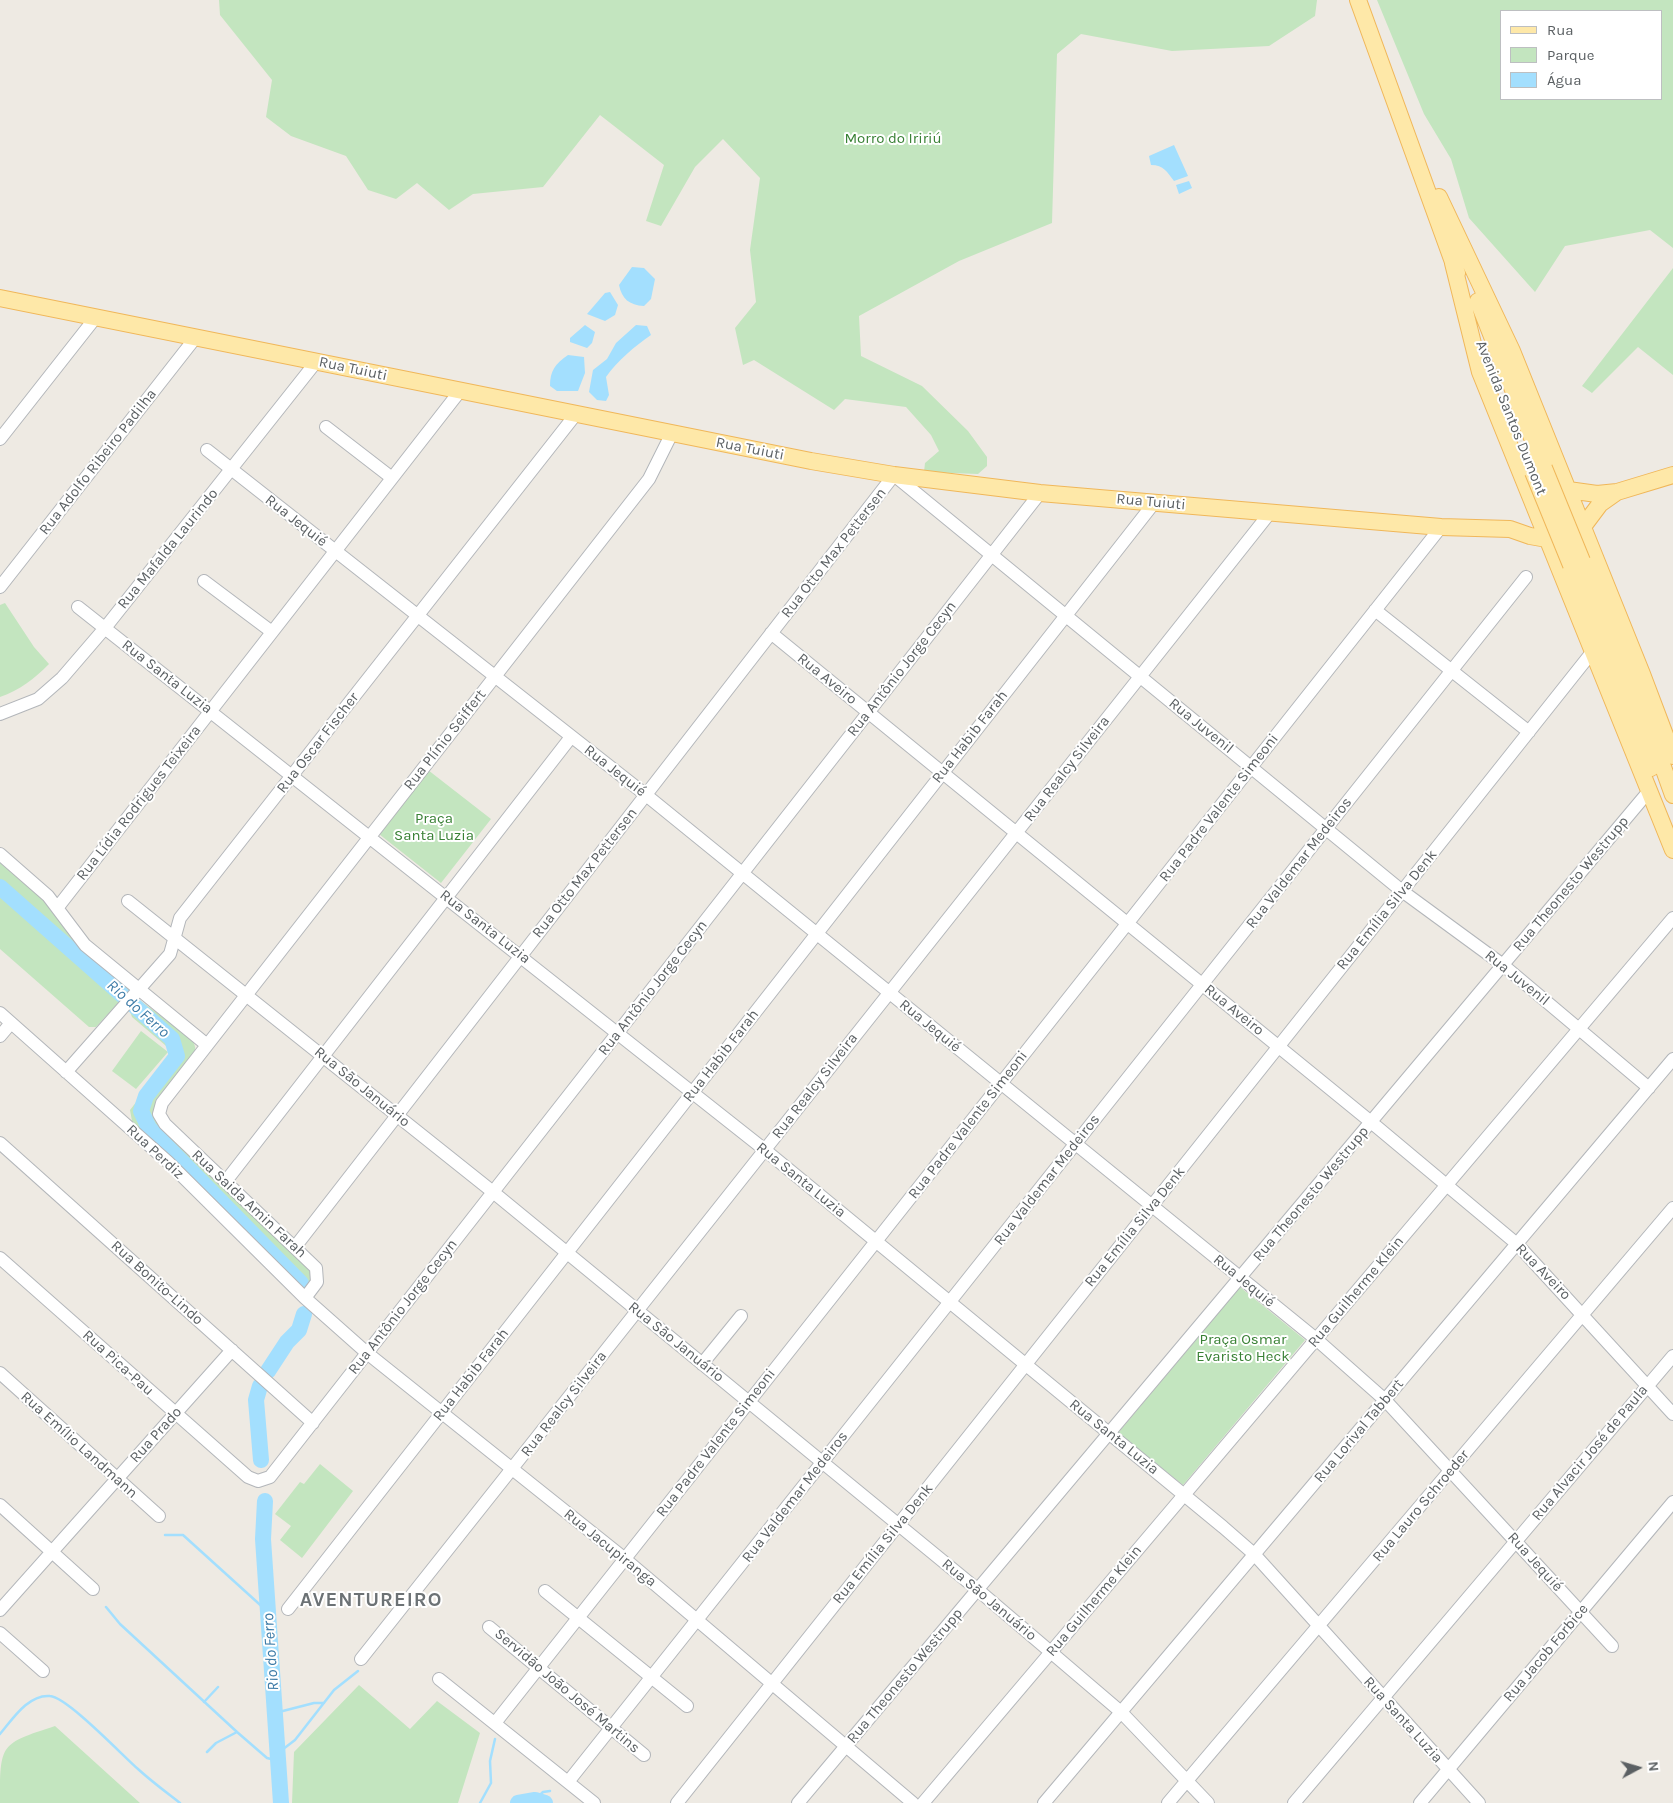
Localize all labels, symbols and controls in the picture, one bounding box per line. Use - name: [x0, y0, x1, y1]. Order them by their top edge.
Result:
- legend: [1500, 10, 1663, 100]
- text: Rua: [1547, 21, 1574, 39]
- text: Parque: [1547, 46, 1595, 64]
- text: Água: [1547, 71, 1581, 89]
- park label: Morro do Iririú: [844, 130, 942, 148]
- street label: Avenida Santos Dumont: [1472, 338, 1550, 498]
- street label: Rua Tuiuti: [317, 353, 389, 385]
- street label: Rua Adolfo Ribeiro Padilha: [35, 385, 161, 539]
- street label: Rua Tuiuti: [714, 434, 786, 464]
- street label: Rua Otto Max Pettersen: [778, 484, 890, 622]
- street label: Rua Mafalda Laurindo: [114, 485, 222, 613]
- street label: Rua Tuiuti: [1116, 490, 1186, 514]
- street label: Rua Jequié: [261, 491, 331, 551]
- street label: Rua Antônio Jorge Cecyn: [844, 598, 960, 740]
- street label: Rua Santa Luzia: [118, 636, 216, 718]
- street label: Rua Aveiro: [793, 649, 861, 709]
- street label: Rua Plínio Seiffert: [400, 686, 490, 794]
- street label: Rua Habib Farah: [928, 687, 1012, 787]
- street label: Rua Oscar Fischer: [273, 689, 363, 797]
- street label: Rua Juvenil: [1165, 694, 1237, 758]
- street label: Rua Realcy Silveira: [1020, 713, 1114, 825]
- street label: Rua Lídia Rodrigues Teixeira: [73, 722, 205, 884]
- street label: Rua Padre Valente Simeoni: [1155, 730, 1283, 886]
- street label: Rua Jequié: [580, 741, 650, 801]
- street label: Rua Valdemar Medeiros: [1242, 794, 1356, 932]
- street label: Rua Otto Max Pettersen: [529, 804, 641, 942]
- park label: Praça Santa Luzia: [394, 810, 474, 845]
- street label: Rua Theonesto Westrupp: [1509, 813, 1633, 955]
- street label: Rua Emília Silva Denk: [1333, 846, 1441, 974]
- street label: Rua Santa Luzia: [436, 886, 534, 968]
- street label: Rua Antônio Jorge Cecyn: [595, 917, 711, 1059]
- street label: Rua Juvenil: [1481, 946, 1553, 1010]
- water label: Rio do Ferro: [103, 976, 173, 1042]
- street label: Rua Aveiro: [1200, 980, 1268, 1040]
- street label: Rua Jequié: [896, 996, 964, 1056]
- street label: Rua Habib Farah: [679, 1006, 763, 1106]
- street label: Rua Realcy Silveira: [768, 1030, 862, 1142]
- street label: Rua São Januário: [310, 1043, 414, 1131]
- street label: Rua Padre Valente Simeoni: [904, 1047, 1032, 1203]
- street label: Rua Valdemar Medeiros: [990, 1111, 1104, 1249]
- street label: Rua Perdiz: [123, 1121, 187, 1183]
- street label: Rua Theonesto Westrupp: [1249, 1123, 1373, 1265]
- street label: Rua Santa Luzia: [753, 1138, 849, 1222]
- street label: Rua Saida Amin Farah: [188, 1146, 310, 1262]
- street label: Rua Emília Silva Denk: [1081, 1163, 1189, 1291]
- street label: Rua Guilherme Klein: [1304, 1233, 1408, 1351]
- street label: Rua Antônio Jorge Cecyn: [345, 1236, 461, 1378]
- street label: Rua Bonito-Lindo: [107, 1237, 207, 1329]
- street label: Rua Aveiro: [1512, 1240, 1574, 1304]
- street label: Rua Jequié: [1210, 1251, 1278, 1311]
- street label: Rua São Januário: [624, 1298, 728, 1386]
- street label: Rua Habib Farah: [429, 1325, 513, 1425]
- street label: Rua Pica-Pau: [79, 1326, 157, 1400]
- park label: Praça Osmar Evaristo Heck: [1196, 1331, 1290, 1366]
- street label: Rua Realcy Silveira: [517, 1348, 611, 1460]
- street label: Rua Padre Valente Simeoni: [652, 1365, 780, 1521]
- street label: Rua Lorival Tabbert: [1310, 1376, 1408, 1486]
- street label: Rua Alvacir José de Paula: [1528, 1382, 1652, 1524]
- street label: Rua Emílio Landmann: [17, 1388, 141, 1502]
- street label: Rua Santa Luzia: [1066, 1395, 1162, 1479]
- street label: Rua Prado: [126, 1403, 186, 1467]
- street label: Rua Valdemar Medeiros: [738, 1428, 852, 1566]
- street label: Rua Lauro Schroeder: [1369, 1446, 1473, 1566]
- street label: Rua Emília Silva Denk: [829, 1480, 937, 1608]
- street label: Rua Jacupiranga: [560, 1505, 660, 1591]
- street label: Rua Jequié: [1504, 1529, 1566, 1595]
- street label: Rua Guilherme Klein: [1042, 1542, 1146, 1660]
- street label: Rua São Januário: [938, 1555, 1040, 1645]
- district label: AVENTUREIRO: [298, 1588, 444, 1612]
- street label: Rua Jacob Forbice: [1500, 1600, 1592, 1706]
- street label: Rua Theonesto Westrupp: [843, 1605, 967, 1747]
- water label: Rio do Ferro: [259, 1613, 283, 1691]
- street label: Servidão João José Martins: [491, 1625, 643, 1757]
- street label: Rua Santa Luzia: [1360, 1673, 1446, 1767]
- north arrow: [1613, 1743, 1663, 1793]
- text: N: [1644, 1760, 1662, 1772]

